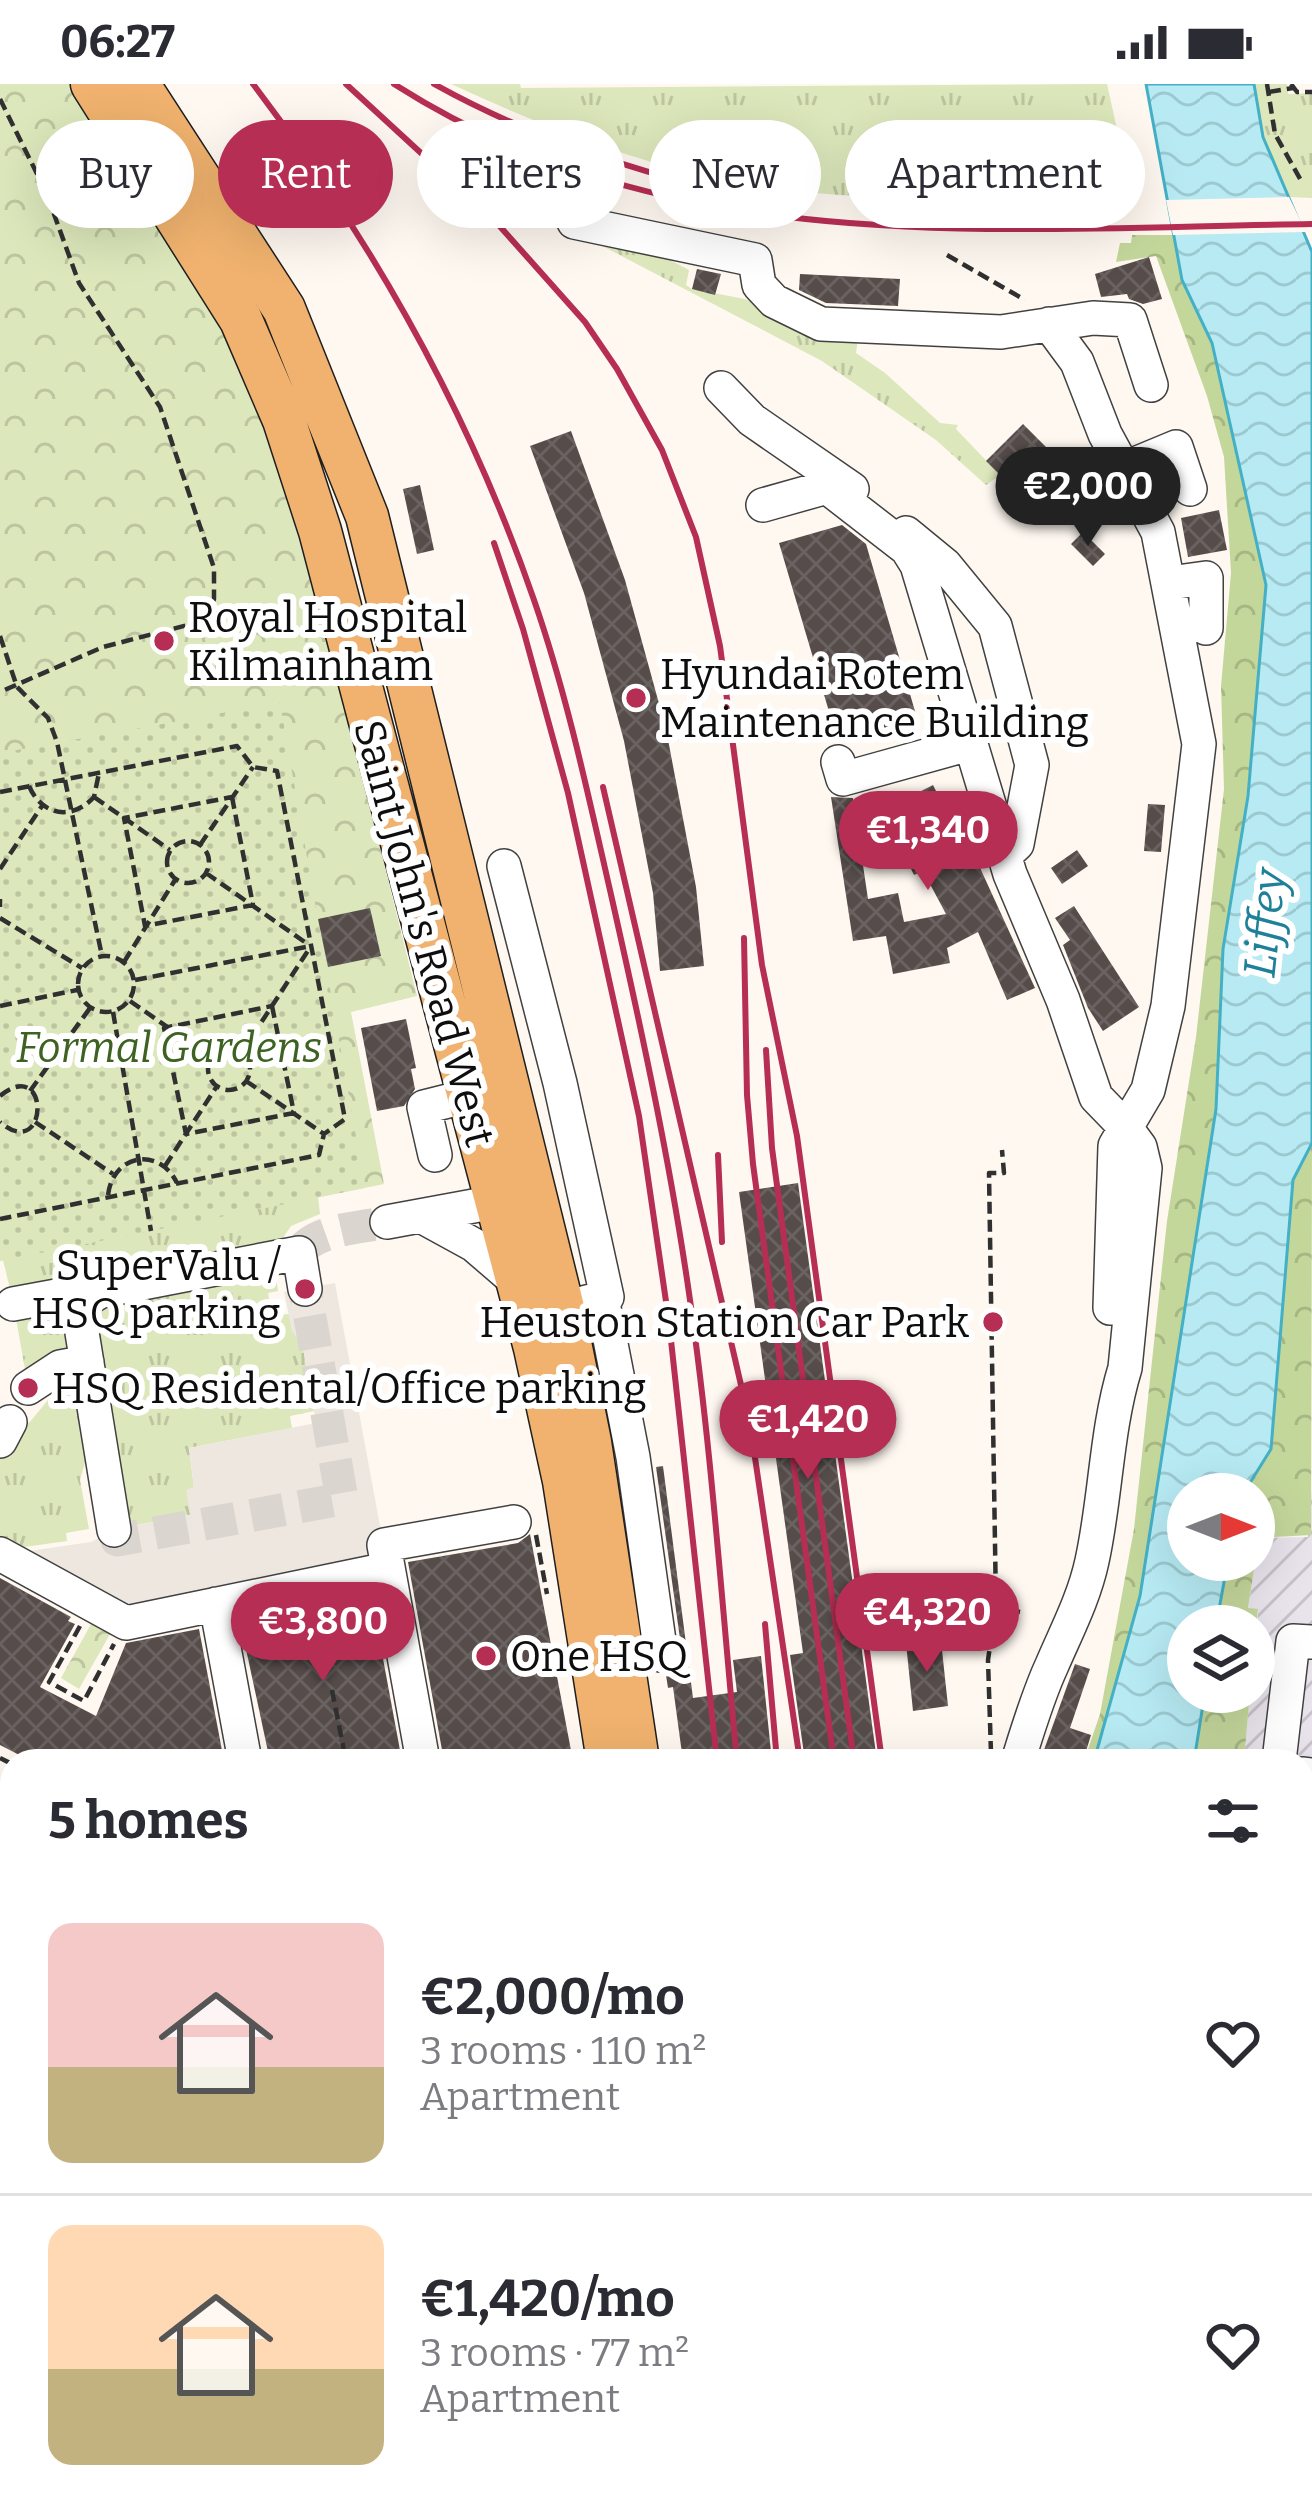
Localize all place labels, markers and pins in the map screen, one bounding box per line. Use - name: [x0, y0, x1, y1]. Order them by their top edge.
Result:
- pin: €2,000: [990, 447, 1186, 549]
- place label: Royal Hospital Kilmainham: [188, 593, 467, 691]
- marker: Royal Hospital Kilmainham: [151, 628, 177, 654]
- place label: Hyundai Rotem Maintenance Building: [660, 650, 1089, 748]
- marker: Hyundai Rotem Maintenance Building: [623, 685, 649, 711]
- pin: €1,340: [830, 791, 1026, 893]
- place label: SuperValu / HSQ parking: [32, 1241, 282, 1339]
- marker: SuperValu / HSQ parking: [292, 1276, 318, 1302]
- place label: Heuston Station Car Park: [479, 1298, 969, 1348]
- marker: Heuston Station Car Park: [980, 1309, 1006, 1335]
- place label: HSQ Residental/Office parking: [52, 1364, 647, 1414]
- marker: HSQ Residental/Office parking: [15, 1375, 41, 1401]
- pin: €1,420: [710, 1380, 906, 1482]
- pin: €4,320: [829, 1573, 1025, 1675]
- pin: €3,800: [225, 1582, 421, 1684]
- place label: One HSQ: [510, 1632, 690, 1682]
- marker: One HSQ: [473, 1643, 499, 1669]

